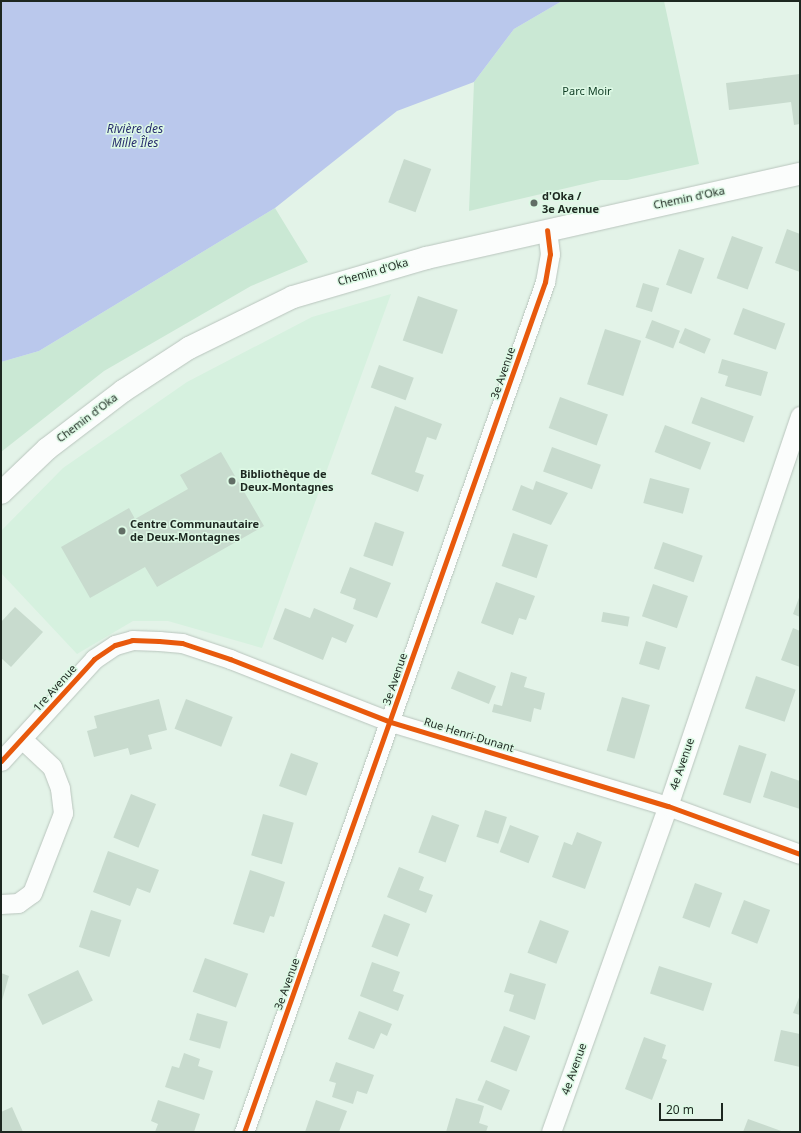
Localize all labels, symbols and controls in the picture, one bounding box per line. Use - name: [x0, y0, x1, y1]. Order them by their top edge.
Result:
- park label: Parc Moir: [562, 84, 612, 98]
- water label: Rivière des Mille Îles: [107, 122, 163, 150]
- street label: Chemin d'Oka: [652, 184, 726, 212]
- place label: d'Oka / 3e Avenue: [542, 190, 599, 216]
- marker: d'Oka / 3e Avenue: [529, 198, 539, 208]
- street label: Chemin d'Oka: [336, 256, 410, 288]
- street label: 3e Avenue: [488, 345, 518, 401]
- street label: Chemin d'Oka: [54, 391, 120, 445]
- place label: Bibliothèque de Deux-Montagnes: [240, 468, 334, 494]
- marker: Bibliothèque de Deux-Montagnes: [227, 476, 237, 486]
- place label: Centre Communautaire de Deux-Montagnes: [130, 518, 259, 544]
- marker: Centre Communautaire de Deux-Montagnes: [117, 526, 127, 536]
- street label: 3e Avenue: [380, 651, 410, 707]
- street label: 1re Avenue: [31, 662, 79, 714]
- street label: Rue Henri-Dunant: [422, 715, 516, 755]
- street label: 4e Avenue: [667, 736, 697, 792]
- street label: 3e Avenue: [272, 956, 302, 1012]
- street label: 4e Avenue: [559, 1041, 589, 1097]
- scale bar: [661, 1095, 725, 1121]
- text: 20 m: [666, 1101, 694, 1118]

